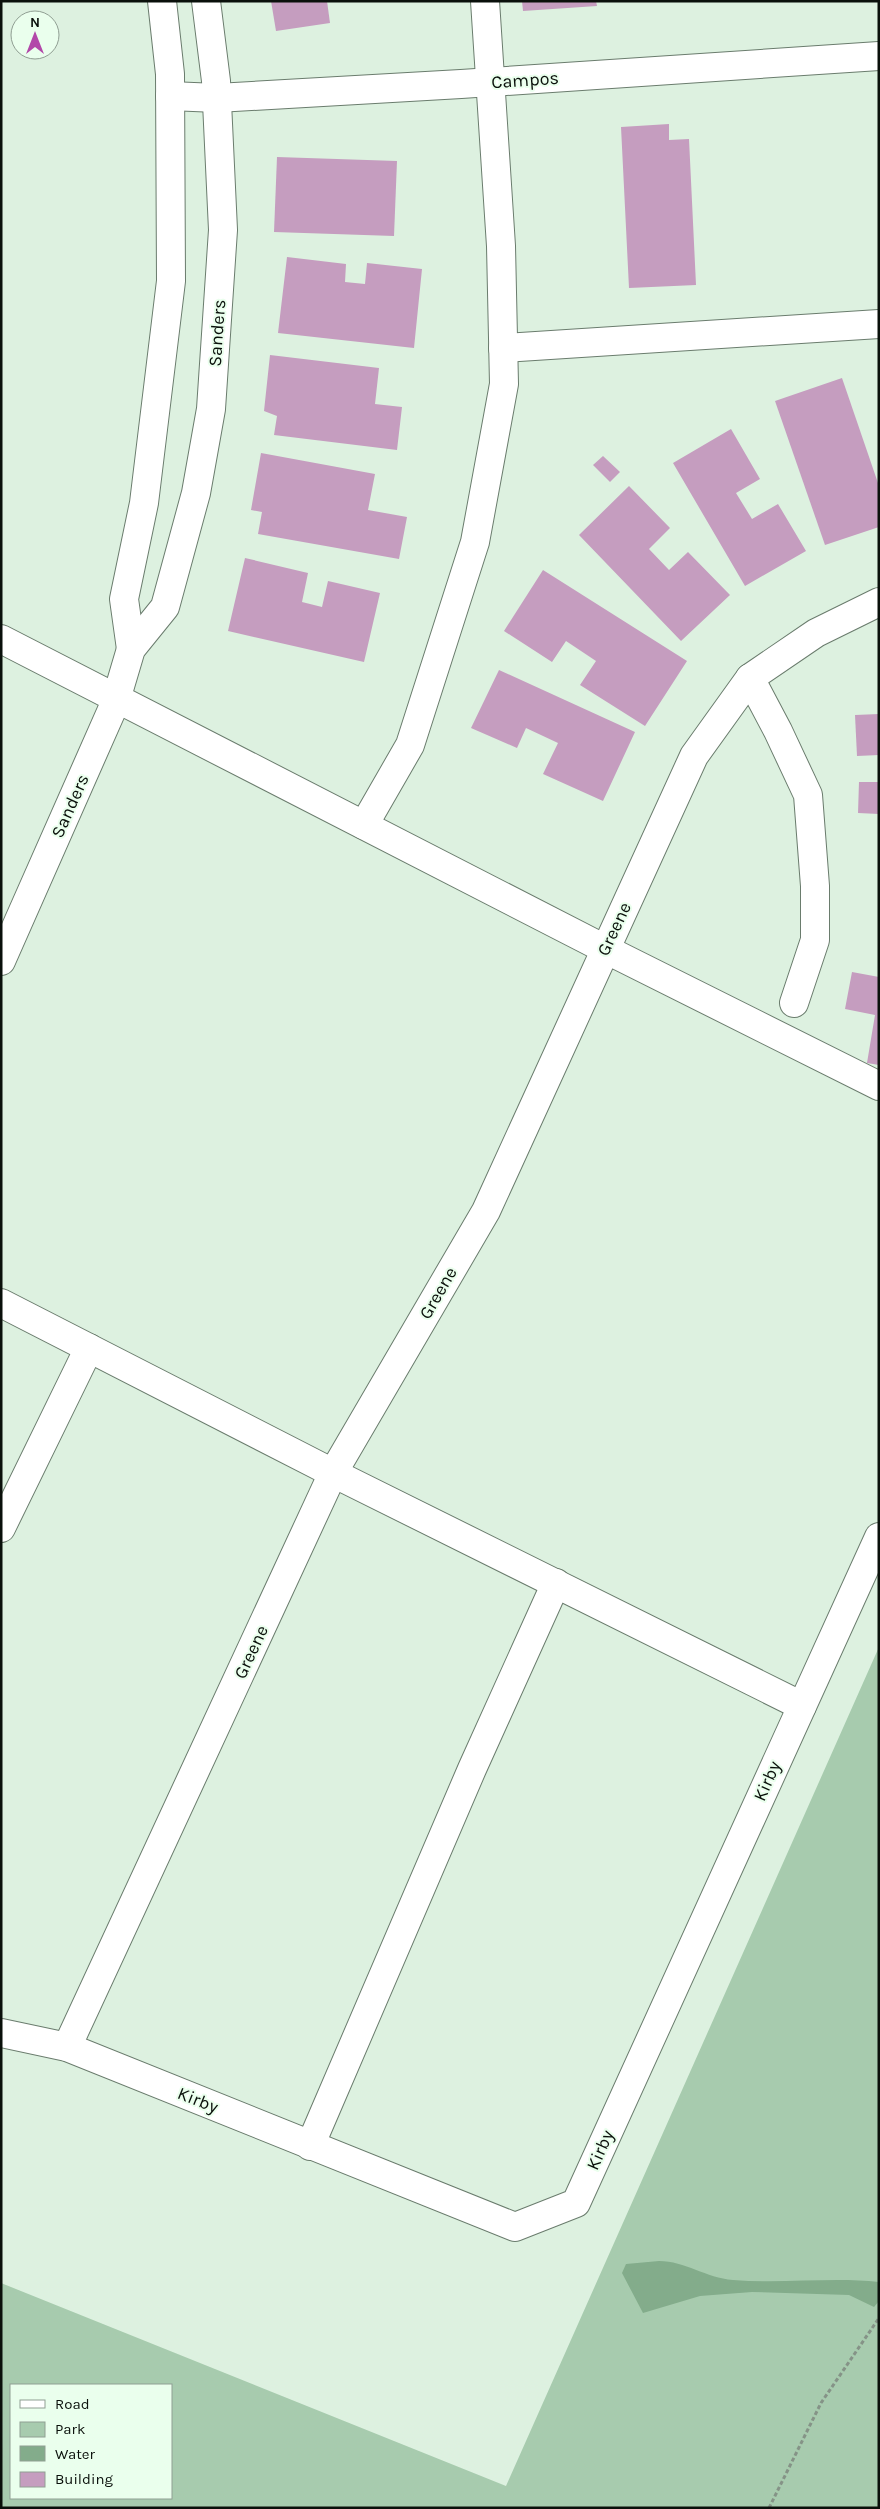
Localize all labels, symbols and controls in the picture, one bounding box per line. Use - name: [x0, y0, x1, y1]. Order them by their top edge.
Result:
- north arrow: [10, 10, 60, 60]
- text: N: [30, 14, 40, 31]
- street label: Campos: [491, 67, 559, 93]
- street label: Sanders: [204, 299, 230, 367]
- street label: Sanders: [46, 771, 94, 841]
- street label: Greene: [592, 899, 636, 959]
- street label: Greene: [414, 1263, 462, 1323]
- street label: Greene: [229, 1622, 273, 1682]
- street label: Kirby: [748, 1757, 786, 1805]
- street label: Kirby: [174, 2082, 222, 2118]
- street label: Kirby: [581, 2126, 619, 2174]
- legend: [10, 2384, 172, 2499]
- text: Road: [55, 2395, 90, 2413]
- text: Park: [55, 2420, 85, 2438]
- text: Water: [55, 2445, 96, 2463]
- text: Building: [55, 2470, 113, 2488]

